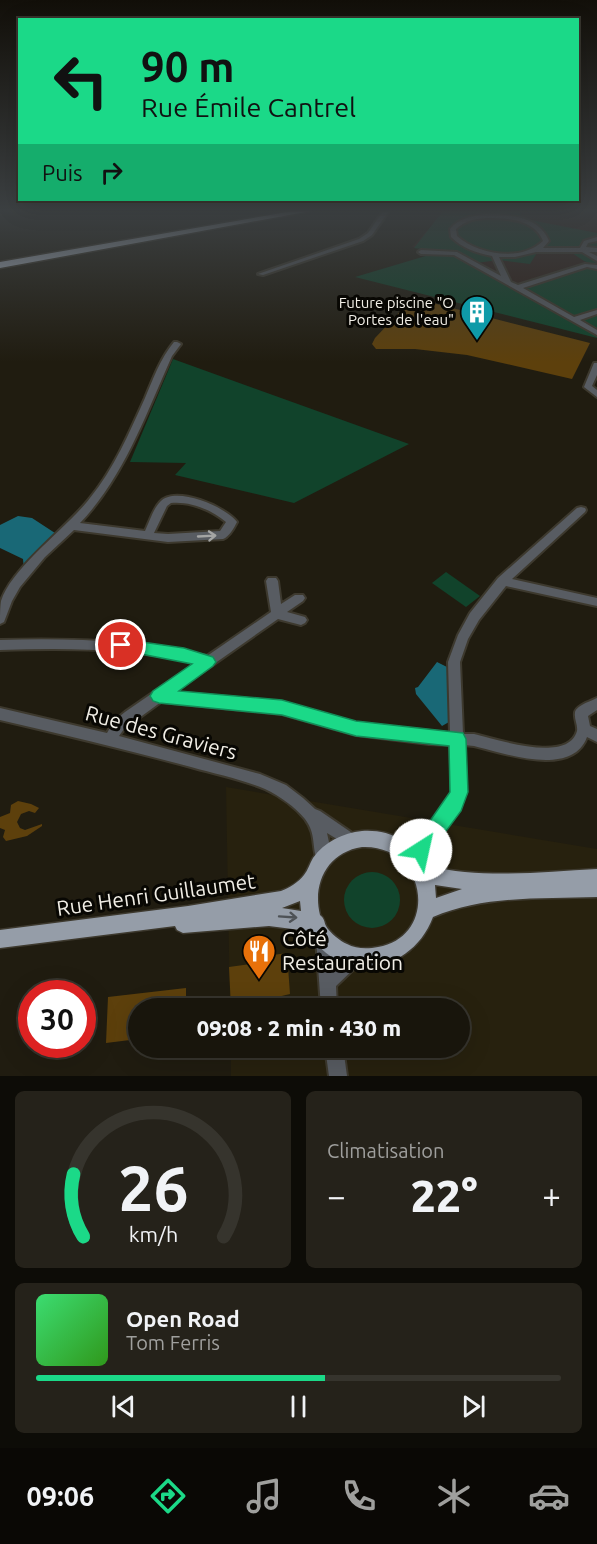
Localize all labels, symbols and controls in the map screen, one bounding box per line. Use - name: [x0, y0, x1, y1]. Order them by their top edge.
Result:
- icon: left: [42, 42, 120, 120]
- text: 90 m: [141, 43, 235, 90]
- text: Rue Émile Cantrel: [141, 92, 356, 122]
- icon: right: [95, 156, 128, 189]
- text: Puis: [42, 160, 83, 185]
- place label: Future piscine "O Portes de l'eau": [339, 294, 454, 328]
- building icon: Future piscine "O Portes de l'eau": [459, 294, 495, 341]
- one-way arrow: [196, 530, 216, 541]
- pin: [95, 619, 146, 670]
- icon: arrive: [104, 628, 137, 661]
- street label: Rue des Graviers: [83, 700, 240, 764]
- position arrow: [389, 818, 453, 882]
- street label: Rue Henri Guillaumet: [55, 868, 257, 920]
- one-way arrow: [277, 912, 297, 923]
- place label: Côté Restauration: [282, 926, 403, 974]
- restaurant icon: Côté Restauration: [241, 933, 277, 980]
- speed limit sign: 30: [18, 980, 96, 1058]
- text: 09:08 · 2 min · 430 m: [197, 1015, 401, 1040]
- text: Climatisation: [327, 1139, 444, 1162]
- text: 26: [118, 1153, 188, 1223]
- text: 22°: [410, 1170, 478, 1221]
- text: −: [327, 1177, 346, 1214]
- text: +: [542, 1177, 561, 1214]
- text: km/h: [128, 1222, 178, 1246]
- text: Open Road: [126, 1306, 240, 1331]
- text: Tom Ferris: [126, 1331, 220, 1354]
- icon: previous: [107, 1390, 140, 1423]
- icon: pause: [282, 1390, 315, 1423]
- icon: next: [457, 1390, 490, 1423]
- icon: directions: [147, 1475, 189, 1517]
- icon: music: [243, 1475, 285, 1517]
- icon: phone: [338, 1475, 380, 1517]
- icon: climate: [433, 1475, 475, 1517]
- icon: car: [528, 1475, 570, 1517]
- text: 09:06: [27, 1481, 94, 1511]

